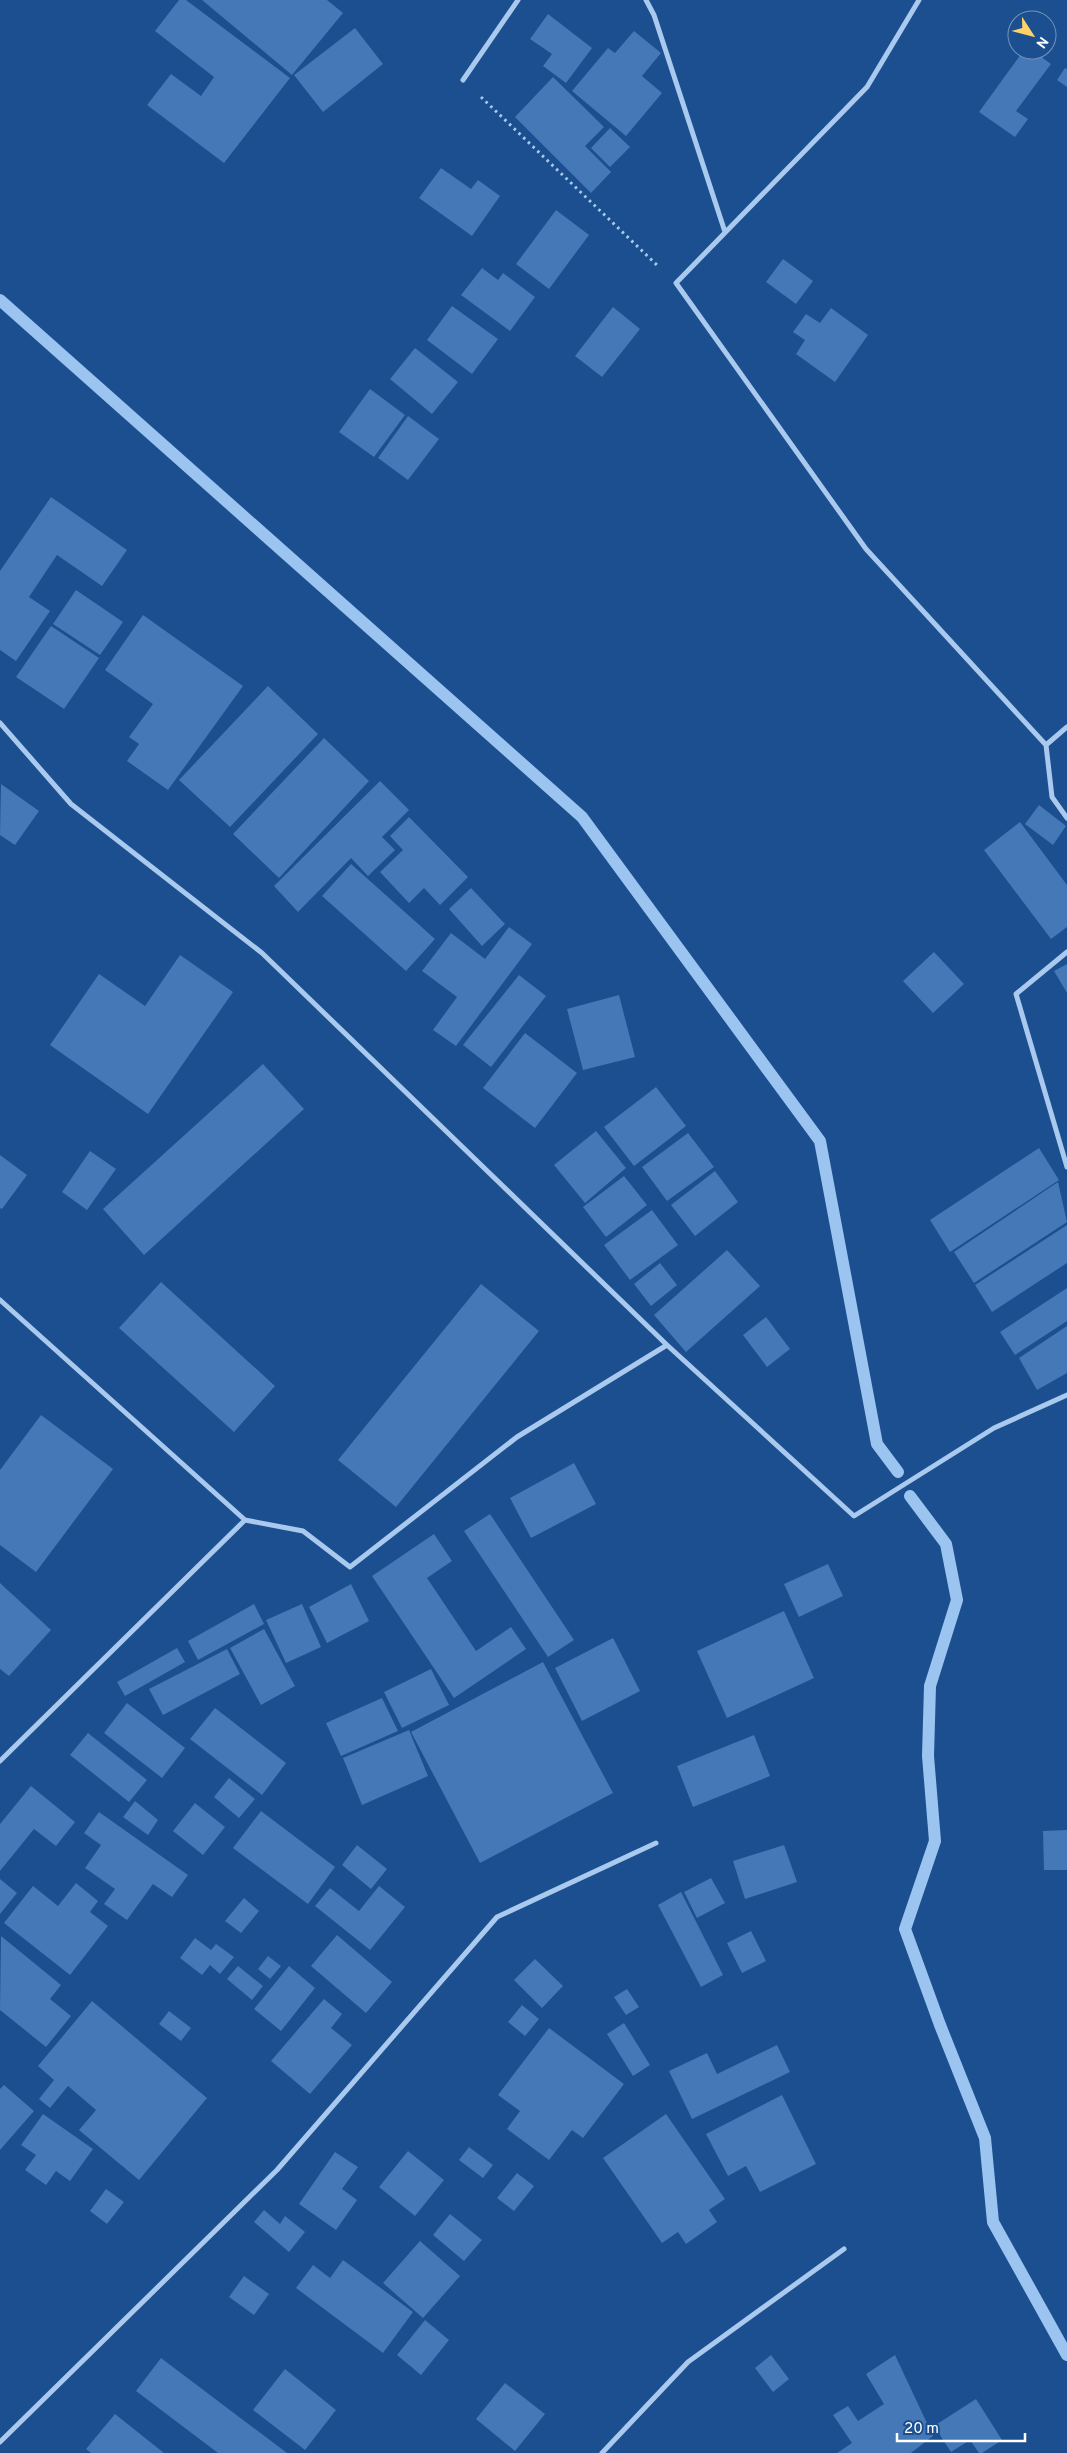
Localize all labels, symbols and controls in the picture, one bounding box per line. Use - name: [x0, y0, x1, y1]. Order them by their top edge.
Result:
- north arrow: [1007, 10, 1057, 60]
- text: N: [1031, 33, 1051, 51]
- scale bar: [897, 2410, 1024, 2442]
- text: 20 m: [904, 2420, 939, 2439]

